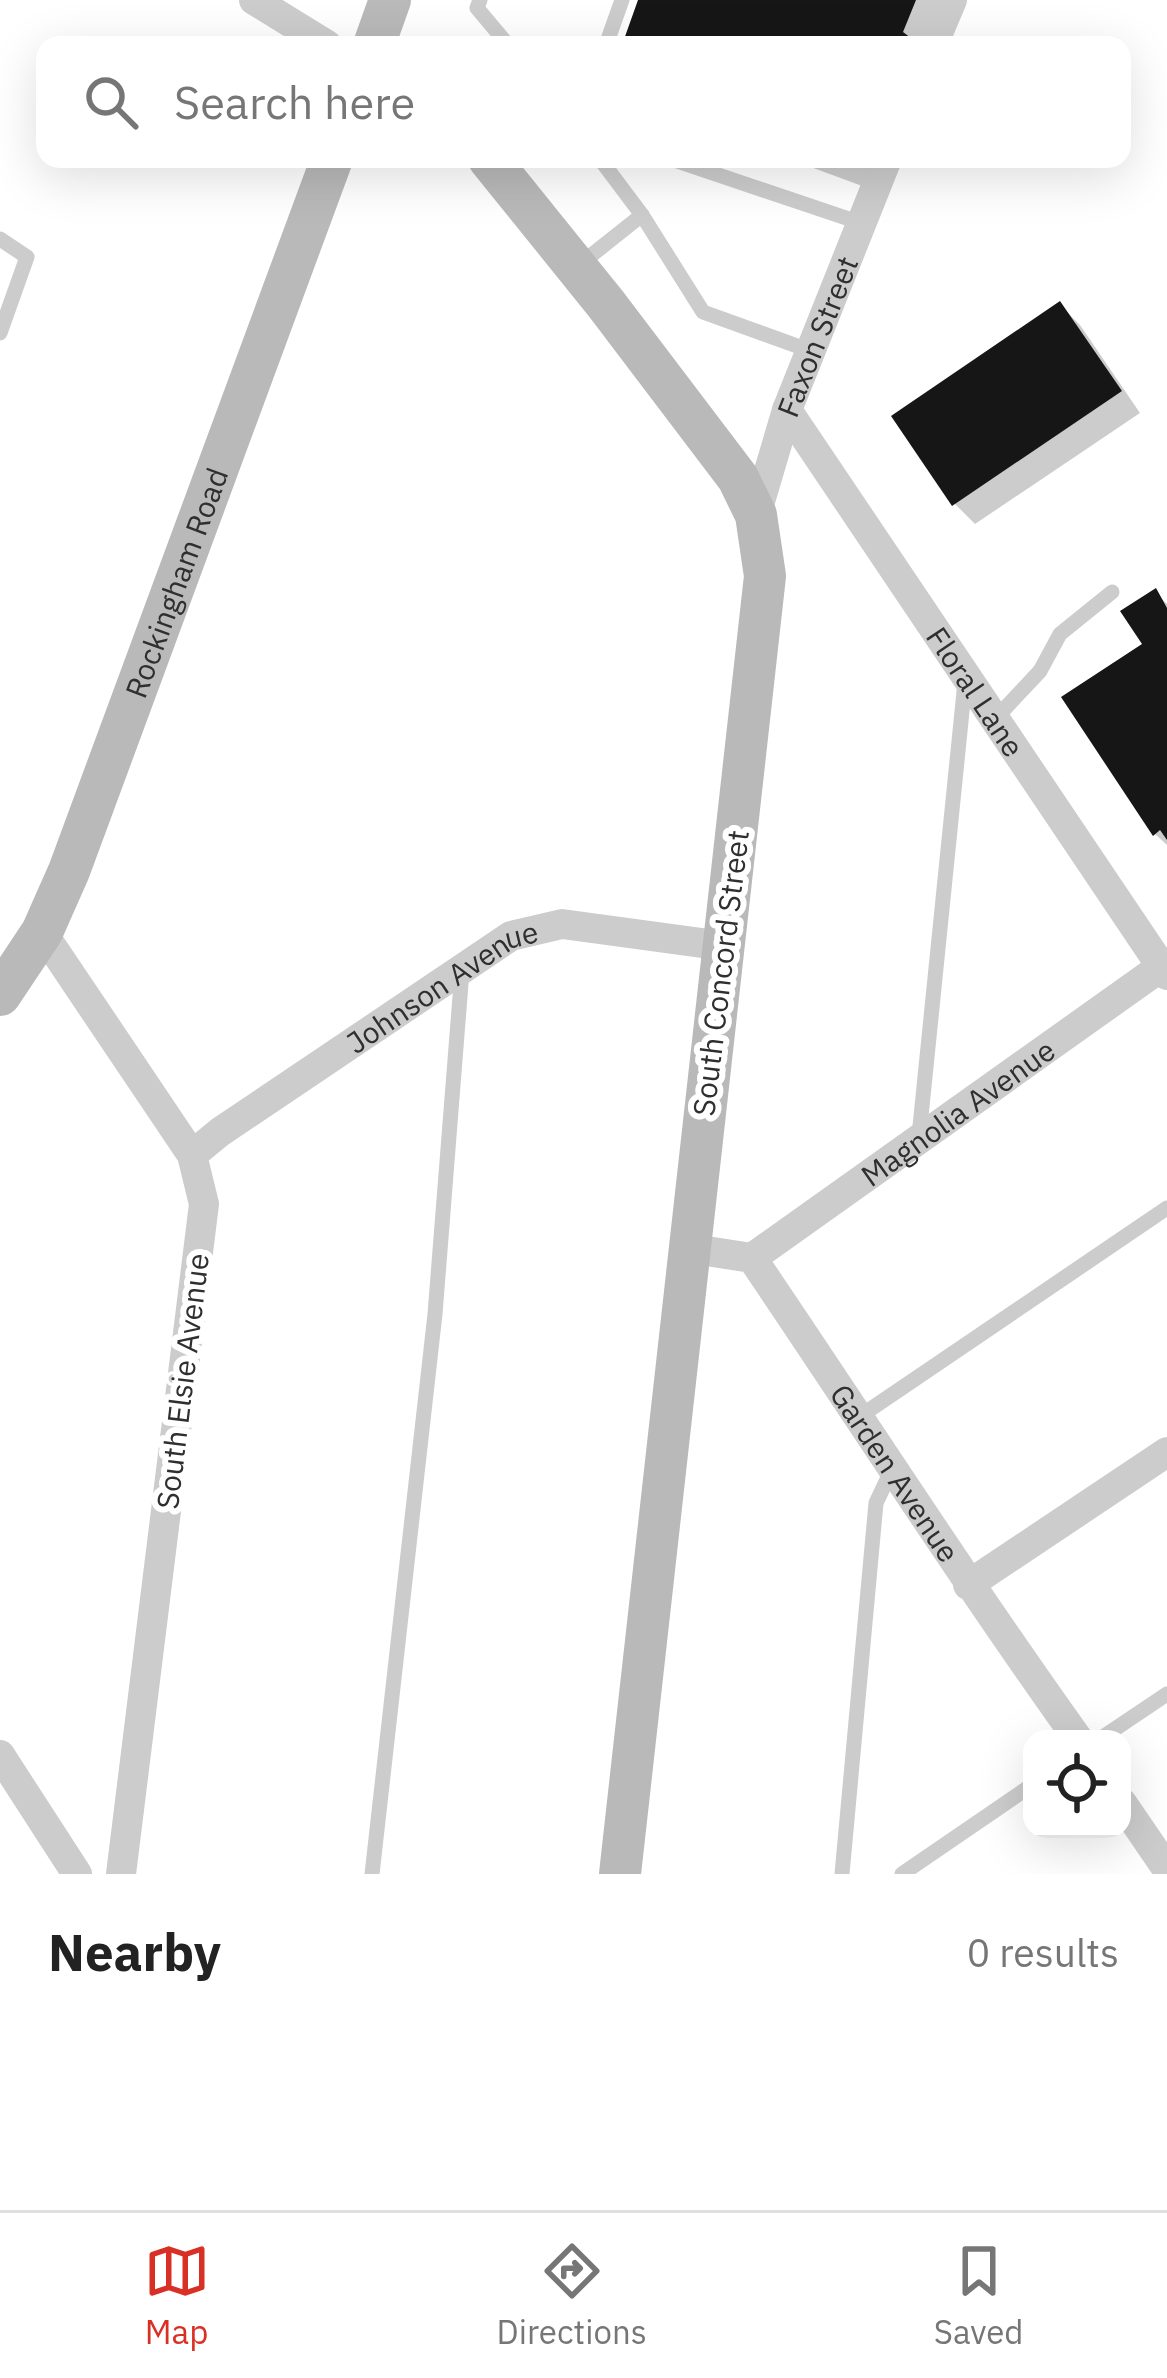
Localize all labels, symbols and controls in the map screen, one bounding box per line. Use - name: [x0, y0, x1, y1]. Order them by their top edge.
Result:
- search box: [36, 36, 1131, 168]
- icon: search: [78, 69, 144, 135]
- text: Search here: [174, 73, 415, 131]
- street label: Faxon Street: [767, 250, 866, 422]
- street label: Rockingham Road: [115, 462, 236, 703]
- street label: Floral Lane: [919, 619, 1034, 764]
- street label: South Concord Street: [683, 828, 757, 1118]
- street label: Johnson Avenue: [338, 911, 542, 1061]
- street label: Magnolia Avenue: [853, 1030, 1062, 1194]
- street label: South Elsie Avenue: [147, 1251, 217, 1511]
- street label: Garden Avenue: [822, 1376, 969, 1569]
- map controls: [1023, 1730, 1131, 1838]
- button: locate: [1023, 1730, 1131, 1838]
- text: Nearby: [48, 1919, 221, 1985]
- text: 0 results: [967, 1927, 1119, 1978]
- tab: Map: [144, 2238, 210, 2353]
- tab: Directions: [497, 2238, 647, 2353]
- tab: Saved: [934, 2238, 1023, 2353]

